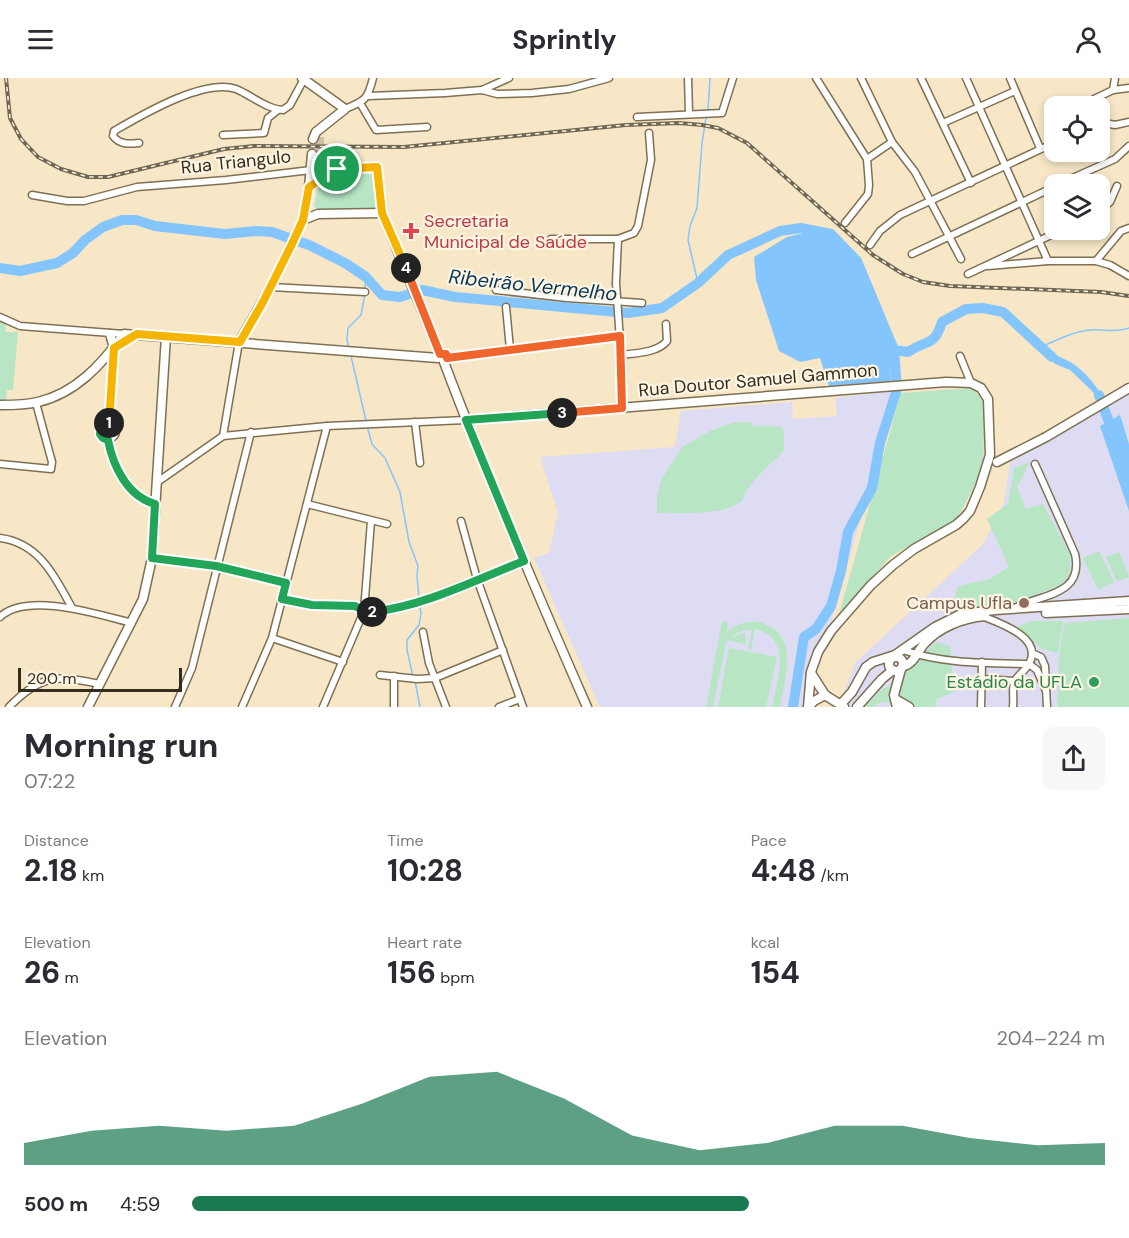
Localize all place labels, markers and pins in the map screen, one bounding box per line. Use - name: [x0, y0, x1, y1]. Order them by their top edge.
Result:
- pin: [311, 143, 362, 194]
- place label: Secretaria Municipal de Saúde: [424, 209, 587, 254]
- marker: Secretaria Municipal de Saúde: [402, 222, 420, 240]
- pin: 4: [391, 253, 421, 283]
- pin: 3: [547, 398, 577, 428]
- pin: 1: [94, 408, 124, 438]
- place label: Campus Ufla: [906, 591, 1012, 615]
- marker: Campus Ufla: [1017, 596, 1031, 610]
- pin: 2: [357, 597, 387, 627]
- place label: Estádio da UFLA: [947, 670, 1082, 694]
- marker: Estádio da UFLA: [1087, 675, 1101, 689]

